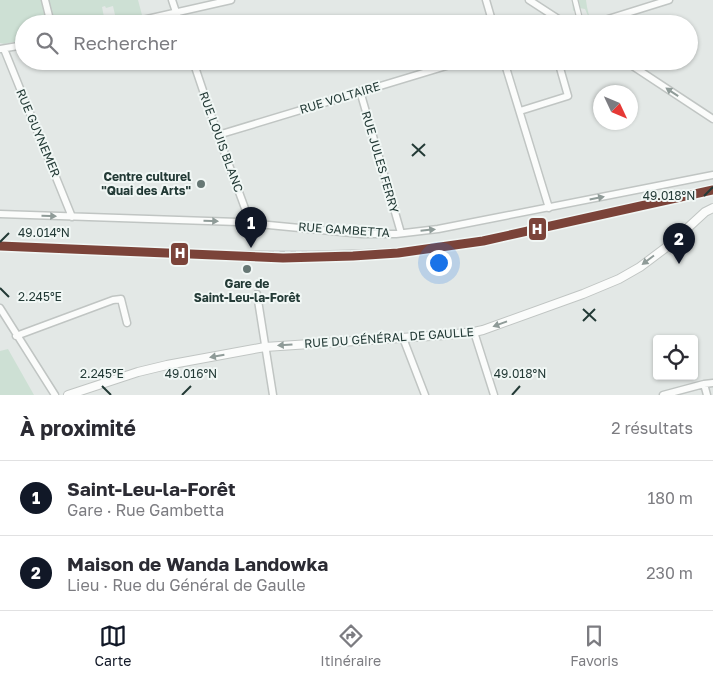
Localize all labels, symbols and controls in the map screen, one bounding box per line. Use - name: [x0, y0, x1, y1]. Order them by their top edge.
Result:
- search box: [15, 15, 698, 70]
- icon: search: [33, 29, 61, 57]
- text: Rechercher: [73, 31, 178, 54]
- street label: RUE VOLTAIRE: [298, 78, 382, 117]
- north arrow: [593, 85, 638, 130]
- street label: RUE GUYNEMER: [13, 86, 64, 179]
- one-way arrow: [666, 88, 679, 97]
- street label: RUE LOUIS BLANC: [196, 89, 247, 194]
- street label: RUE JULES FERRY: [359, 109, 402, 215]
- place label: Centre culturel "Quai des Arts": [101, 169, 191, 198]
- marker: Centre culturel "Quai des Arts": [195, 178, 207, 190]
- text: 49.018°N: [643, 188, 695, 203]
- one-way arrow: [590, 194, 605, 202]
- pin: 1: [235, 207, 267, 248]
- one-way arrow: [41, 212, 57, 220]
- line badge: H: [528, 217, 547, 241]
- one-way arrow: [203, 218, 219, 226]
- street label: RUE GAMBETTA: [298, 219, 390, 240]
- text: H: [532, 220, 542, 237]
- pin: 2: [663, 223, 695, 264]
- text: 49.014°N: [18, 225, 70, 240]
- one-way arrow: [420, 226, 436, 234]
- line badge: H: [170, 242, 189, 266]
- text: H: [175, 244, 185, 261]
- your location: [426, 250, 452, 276]
- one-way arrow: [642, 255, 655, 266]
- marker: Gare de Saint-Leu-la-Forêt: [241, 263, 253, 275]
- place label: Gare de Saint-Leu-la-Forêt: [194, 276, 300, 305]
- text: 2.245°E: [18, 289, 62, 304]
- one-way arrow: [492, 321, 507, 328]
- street label: RUE DU GÉNÉRAL DE GAULLE: [304, 324, 474, 351]
- map controls: [653, 335, 698, 380]
- button: locate: [653, 335, 698, 380]
- one-way arrow: [277, 341, 293, 349]
- one-way arrow: [209, 352, 225, 360]
- text: 2.245°E: [80, 366, 124, 381]
- text: 49.016°N: [165, 366, 217, 381]
- text: 49.018°N: [494, 366, 546, 381]
- text: À proximité: [20, 415, 136, 441]
- text: 2 résultats: [611, 418, 693, 438]
- text: Saint-Leu-la-Forêt: [67, 477, 236, 500]
- text: 1: [32, 488, 40, 508]
- text: 180 m: [647, 488, 693, 508]
- text: Gare · Rue Gambetta: [67, 500, 224, 520]
- text: Maison de Wanda Landowka: [67, 552, 328, 575]
- text: 2: [31, 563, 41, 583]
- text: 230 m: [646, 563, 693, 583]
- text: Lieu · Rue du Général de Gaulle: [67, 575, 306, 595]
- tab: Carte: [94, 622, 131, 669]
- tab: Itinéraire: [320, 622, 381, 669]
- tab: Favoris: [570, 622, 619, 669]

